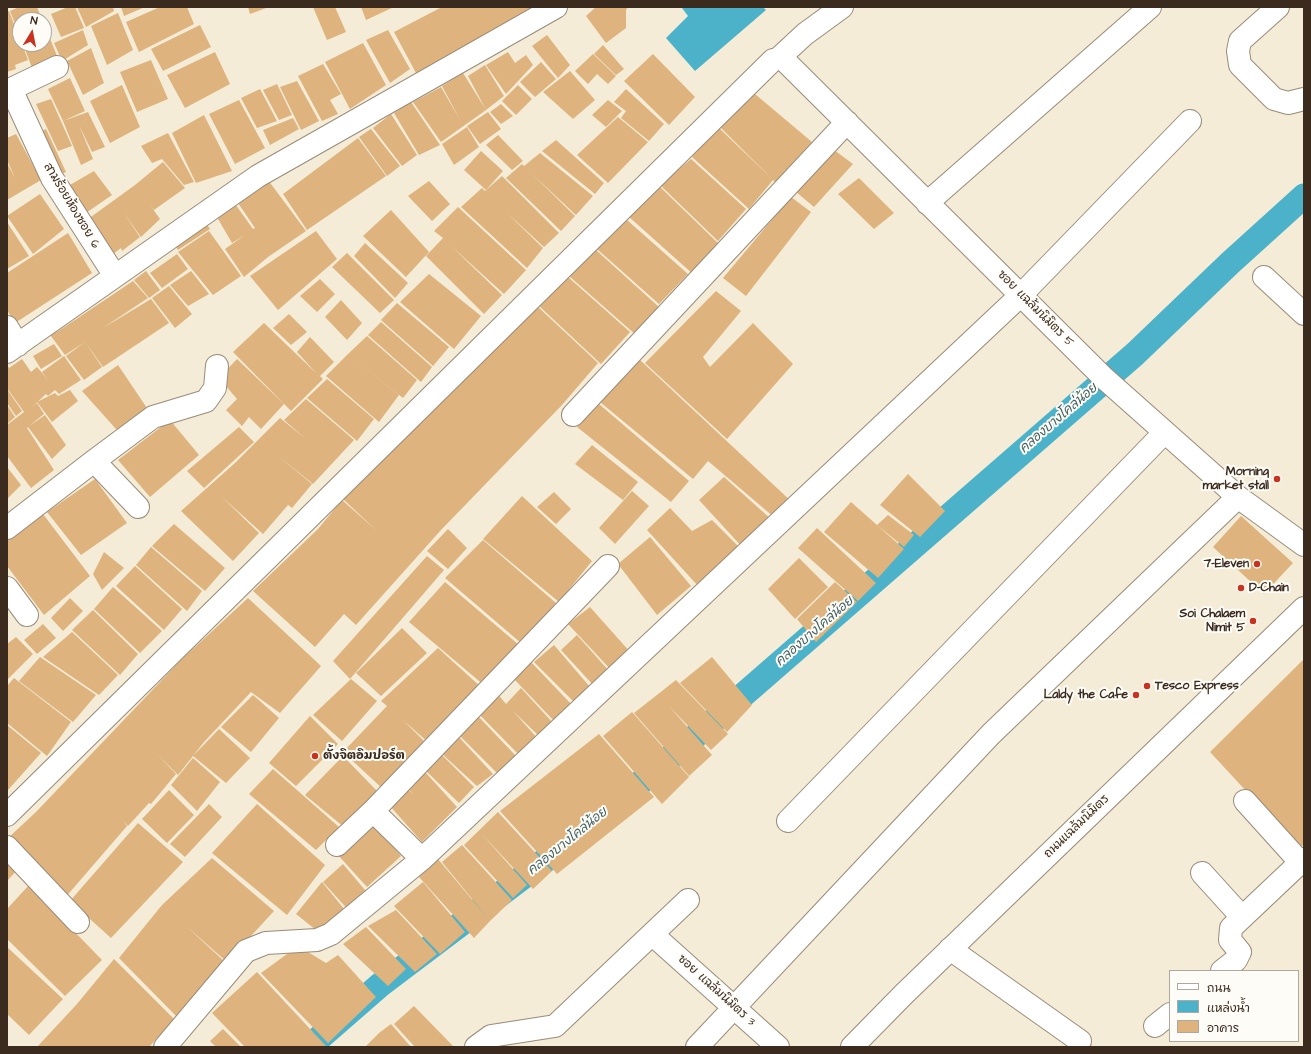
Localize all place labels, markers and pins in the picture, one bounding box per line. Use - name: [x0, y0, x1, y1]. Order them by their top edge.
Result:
- place label: Morning market stall: [1203, 465, 1269, 493]
- marker: Morning market stall: [1272, 474, 1282, 484]
- place label: 7-Eleven: [1204, 557, 1249, 571]
- marker: 7-Eleven: [1252, 559, 1262, 569]
- place label: D-Chain: [1249, 581, 1289, 595]
- marker: D-Chain: [1236, 583, 1246, 593]
- place label: Soi Chalaem Nimit 5: [1180, 607, 1245, 635]
- marker: Soi Chalaem Nimit 5: [1248, 616, 1258, 626]
- place label: Tesco Express: [1155, 679, 1239, 693]
- marker: Tesco Express: [1142, 681, 1152, 691]
- place label: Laldy the Cafe: [1044, 688, 1128, 702]
- marker: Laldy the Cafe: [1131, 690, 1141, 700]
- place label: ตั้งจิตอิมปอร์ต: [323, 749, 405, 763]
- marker: ตั้งจิตอิมปอร์ต: [310, 751, 320, 761]

